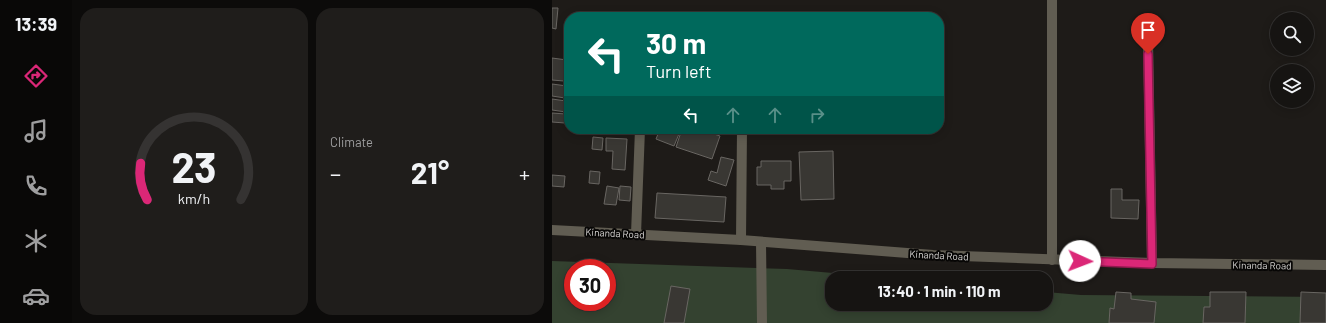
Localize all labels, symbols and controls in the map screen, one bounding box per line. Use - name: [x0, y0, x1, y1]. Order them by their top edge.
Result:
- map controls: [1270, 12, 1314, 108]
- button: search: [1270, 12, 1314, 56]
- text: 13:39: [15, 13, 57, 35]
- pin: [1131, 13, 1165, 54]
- icon: arrive: [1137, 19, 1159, 41]
- text: 30 m: [646, 26, 706, 60]
- icon: left: [580, 28, 632, 80]
- text: Turn left: [646, 60, 712, 82]
- icon: directions: [22, 62, 50, 90]
- button: layers: [1270, 64, 1314, 108]
- icon: left: [680, 104, 702, 126]
- icon: ahead: [722, 104, 744, 126]
- icon: ahead: [764, 104, 786, 126]
- icon: right: [806, 104, 828, 126]
- icon: music: [22, 117, 50, 145]
- text: Climate: [330, 134, 373, 150]
- text: 23: [171, 140, 217, 190]
- text: 21°: [411, 154, 449, 190]
- text: −: [330, 160, 341, 186]
- text: +: [519, 160, 530, 186]
- icon: phone: [22, 172, 50, 200]
- text: km/h: [178, 189, 210, 206]
- street label: Kinanda Road: [585, 225, 645, 241]
- icon: climate: [22, 227, 50, 255]
- position arrow: [1059, 240, 1101, 282]
- street label: Kinanda Road: [909, 247, 969, 263]
- street label: Kinanda Road: [1232, 258, 1292, 272]
- speed limit sign: 30: [564, 259, 616, 311]
- icon: car: [22, 282, 50, 310]
- text: 13:40 · 1 min · 110 m: [877, 282, 1001, 300]

